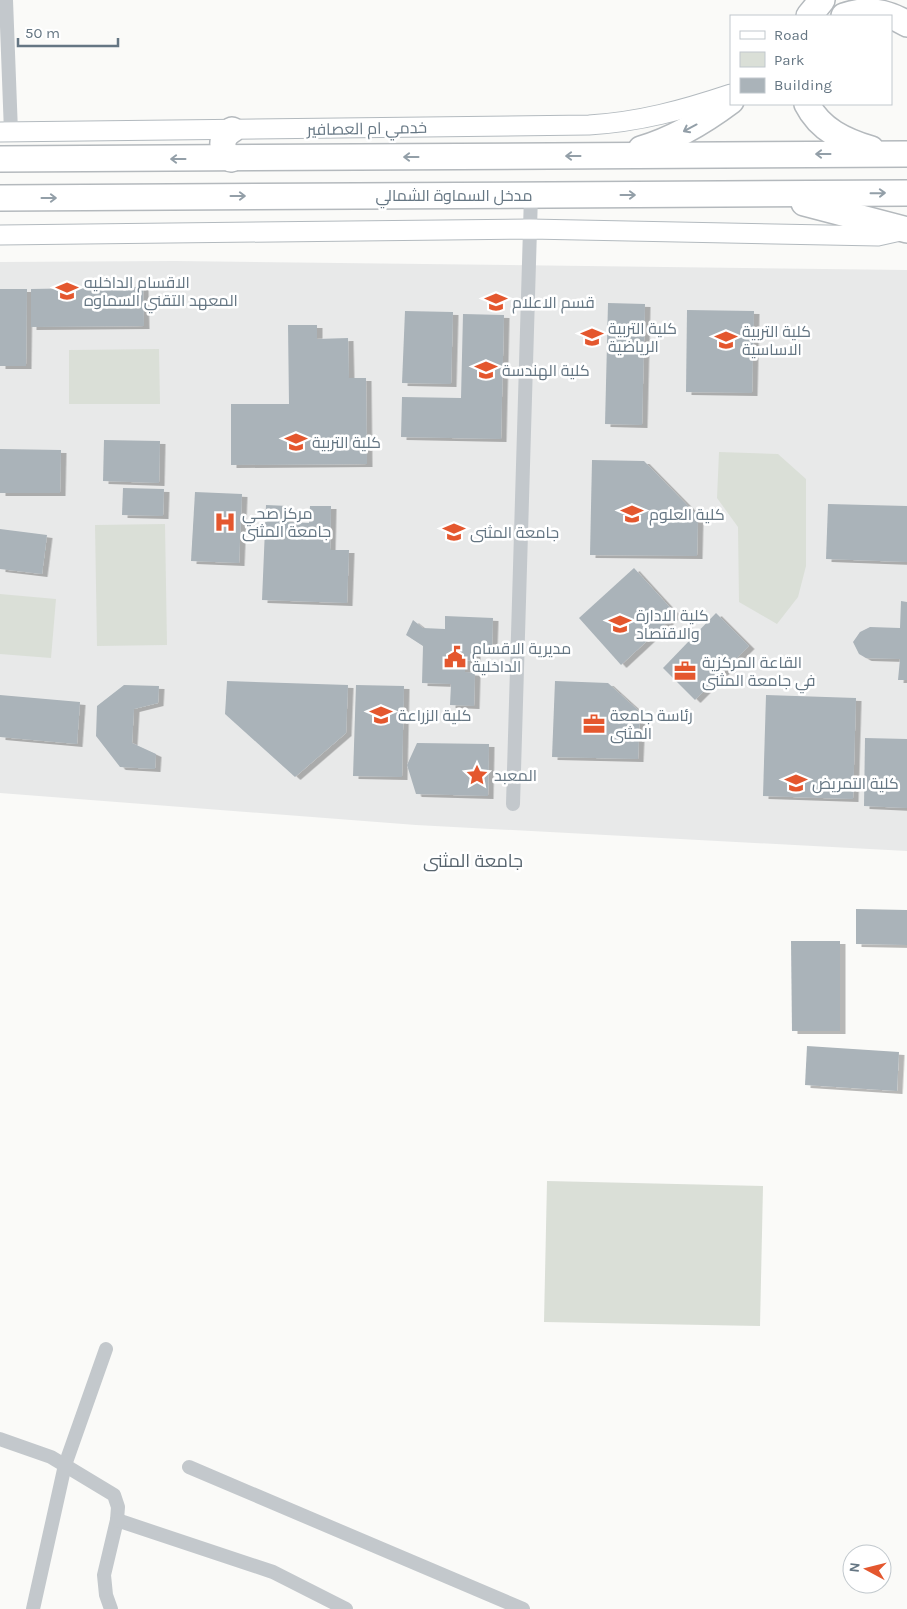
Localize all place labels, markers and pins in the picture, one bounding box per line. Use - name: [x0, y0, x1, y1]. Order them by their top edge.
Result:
- place label: الاقسام الداخليه المعهد التقني السماوه: [84, 273, 238, 314]
- school or university icon: الاقسام الداخليه المعهد التقني السماوه: [54, 278, 80, 304]
- school or university icon: قسم الاعلام: [483, 289, 509, 315]
- place label: قسم الاعلام: [512, 293, 595, 314]
- place label: كلية التربية الرياضية: [608, 319, 677, 356]
- place label: كلية التربية الاساسية: [742, 322, 811, 359]
- school or university icon: كلية التربية الرياضية: [579, 324, 605, 350]
- school or university icon: كلية التربية الاساسية: [713, 327, 739, 353]
- school or university icon: كلية الهندسة: [473, 357, 499, 383]
- place label: كلية الهندسة: [502, 361, 590, 381]
- school or university icon: كلية التربية: [283, 429, 309, 455]
- place label: كلية التربية: [312, 433, 381, 452]
- school or university icon: كلية العلوم: [619, 501, 645, 527]
- place label: مركز صحي جامعة المثنى: [242, 504, 331, 542]
- place label: كلية العلوم: [649, 505, 725, 526]
- hospital icon: مركز صحي جامعة المثنى: [212, 509, 238, 535]
- school or university icon: جامعة المثنى: [441, 519, 467, 545]
- place label: جامعة المثنى: [470, 523, 559, 543]
- place label: كلية الادارة والاقتصاد: [636, 606, 709, 643]
- school or university icon: كلية الادارة والاقتصاد: [607, 611, 633, 637]
- place label: مديرية الاقسام الداخلية: [472, 639, 571, 676]
- public building icon: مديرية الاقسام الداخلية: [442, 644, 468, 670]
- place label: القاعة المركزية في جامعة المثنى: [702, 653, 816, 694]
- office icon: القاعة المركزية في جامعة المثنى: [672, 658, 698, 684]
- school or university icon: كلية الزراعة: [368, 702, 394, 728]
- place label: كلية الزراعة: [398, 706, 471, 725]
- place label: رئاسة جامعة المثنى: [610, 706, 693, 744]
- office icon: رئاسة جامعة المثنى: [581, 711, 607, 737]
- place icon: المعبد: [464, 762, 490, 788]
- place label: المعبد: [494, 766, 537, 785]
- school or university icon: كلية التمريض: [783, 770, 809, 796]
- place label: كلية التمريض: [812, 774, 899, 794]

